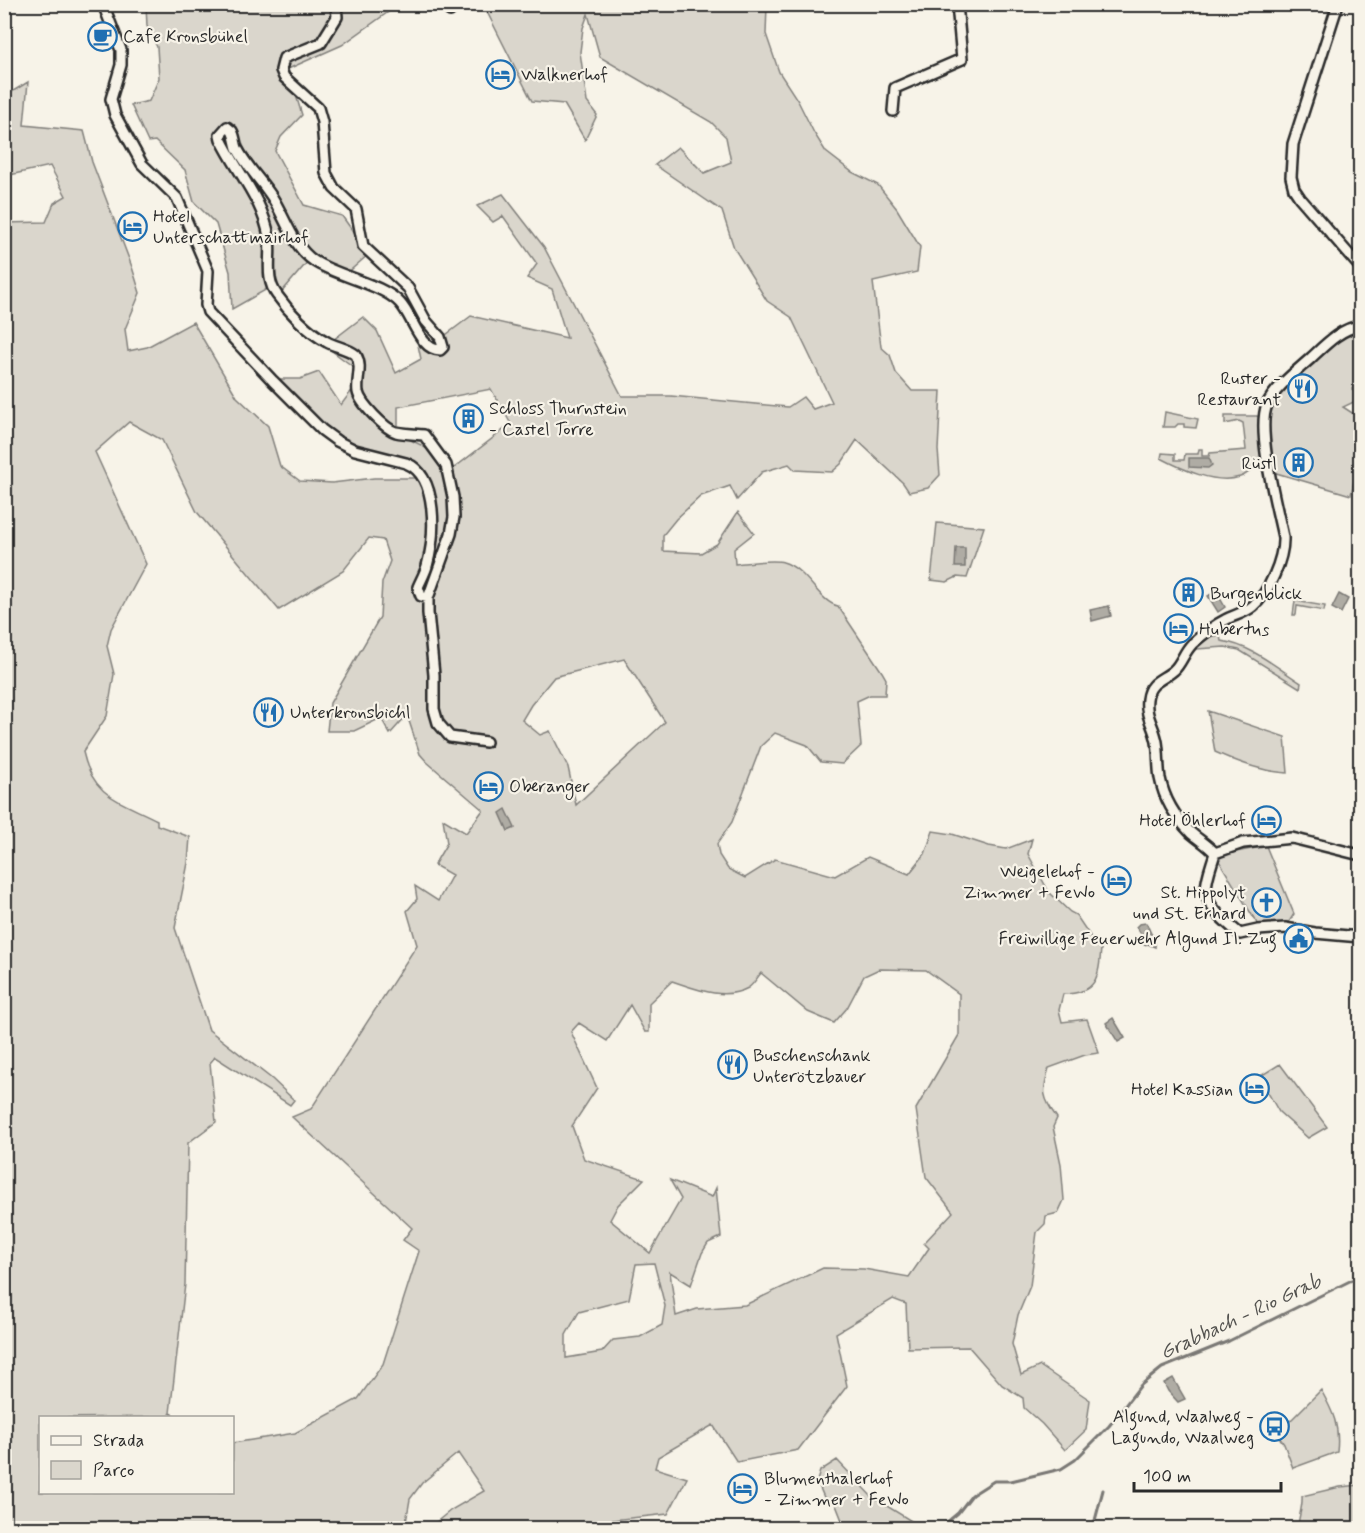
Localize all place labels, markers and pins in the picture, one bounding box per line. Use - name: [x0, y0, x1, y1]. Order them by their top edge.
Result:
- cafe icon: Cafe Kronsbühel: [86, 20, 118, 52]
- place label: Cafe Kronsbühel: [123, 25, 248, 49]
- hotel icon: Walknerhof: [484, 58, 516, 90]
- place label: Walknerhof: [521, 63, 608, 87]
- place label: Hotel Unterschattmairhof: [153, 205, 309, 250]
- hotel icon: Hotel Unterschattmairhof: [116, 210, 148, 242]
- place label: Ruster - Restaurant: [1197, 367, 1281, 412]
- restaurant icon: Ruster - Restaurant: [1286, 372, 1318, 404]
- place label: Schloss Thurnstein - Castel Torre: [489, 397, 627, 442]
- building icon: Schloss Thurnstein - Castel Torre: [452, 402, 484, 434]
- building icon: Rüstl: [1282, 447, 1314, 479]
- place label: Rüstl: [1241, 452, 1277, 476]
- building icon: Burgenblick: [1173, 577, 1205, 609]
- place label: Burgenblick: [1210, 582, 1302, 607]
- hotel icon: Hubertus: [1162, 613, 1194, 645]
- place label: Hubertus: [1199, 618, 1270, 642]
- restaurant icon: Unterkronsbichl: [253, 696, 285, 728]
- place label: Unterkronsbichl: [290, 701, 410, 725]
- hotel icon: Oberanger: [472, 770, 504, 802]
- place label: Oberanger: [509, 775, 590, 800]
- hotel icon: Hotel Öhlerhof: [1251, 804, 1283, 836]
- place label: Hotel Öhlerhof: [1139, 809, 1246, 833]
- place label: Weigelehof - Zimmer + FeWo: [963, 860, 1095, 905]
- hotel icon: Weigelehof - Zimmer + FeWo: [1100, 865, 1132, 897]
- place label: St. Hippolyt und St. Erhard: [1133, 881, 1246, 926]
- church icon: St. Hippolyt und St. Erhard: [1251, 886, 1283, 918]
- public building icon: Freiwillige Feuerwehr Algund II. Zug: [1282, 922, 1314, 954]
- place label: Freiwillige Feuerwehr Algund II. Zug: [999, 927, 1277, 953]
- place label: Buschenschank Unterötzbauer: [753, 1044, 871, 1089]
- restaurant icon: Buschenschank Unterötzbauer: [716, 1049, 748, 1081]
- hotel icon: Hotel Kassian: [1238, 1073, 1270, 1105]
- place label: Hotel Kassian: [1131, 1078, 1233, 1102]
- place label: Algund, Waalweg - Lagundo, Waalweg: [1111, 1405, 1254, 1452]
- bus stop icon: Algund, Waalweg - Lagundo, Waalweg: [1259, 1410, 1291, 1442]
- place label: Blumenthalerhof - Zimmer + FeWo: [764, 1467, 909, 1512]
- hotel icon: Blumenthalerhof - Zimmer + FeWo: [727, 1472, 759, 1504]

